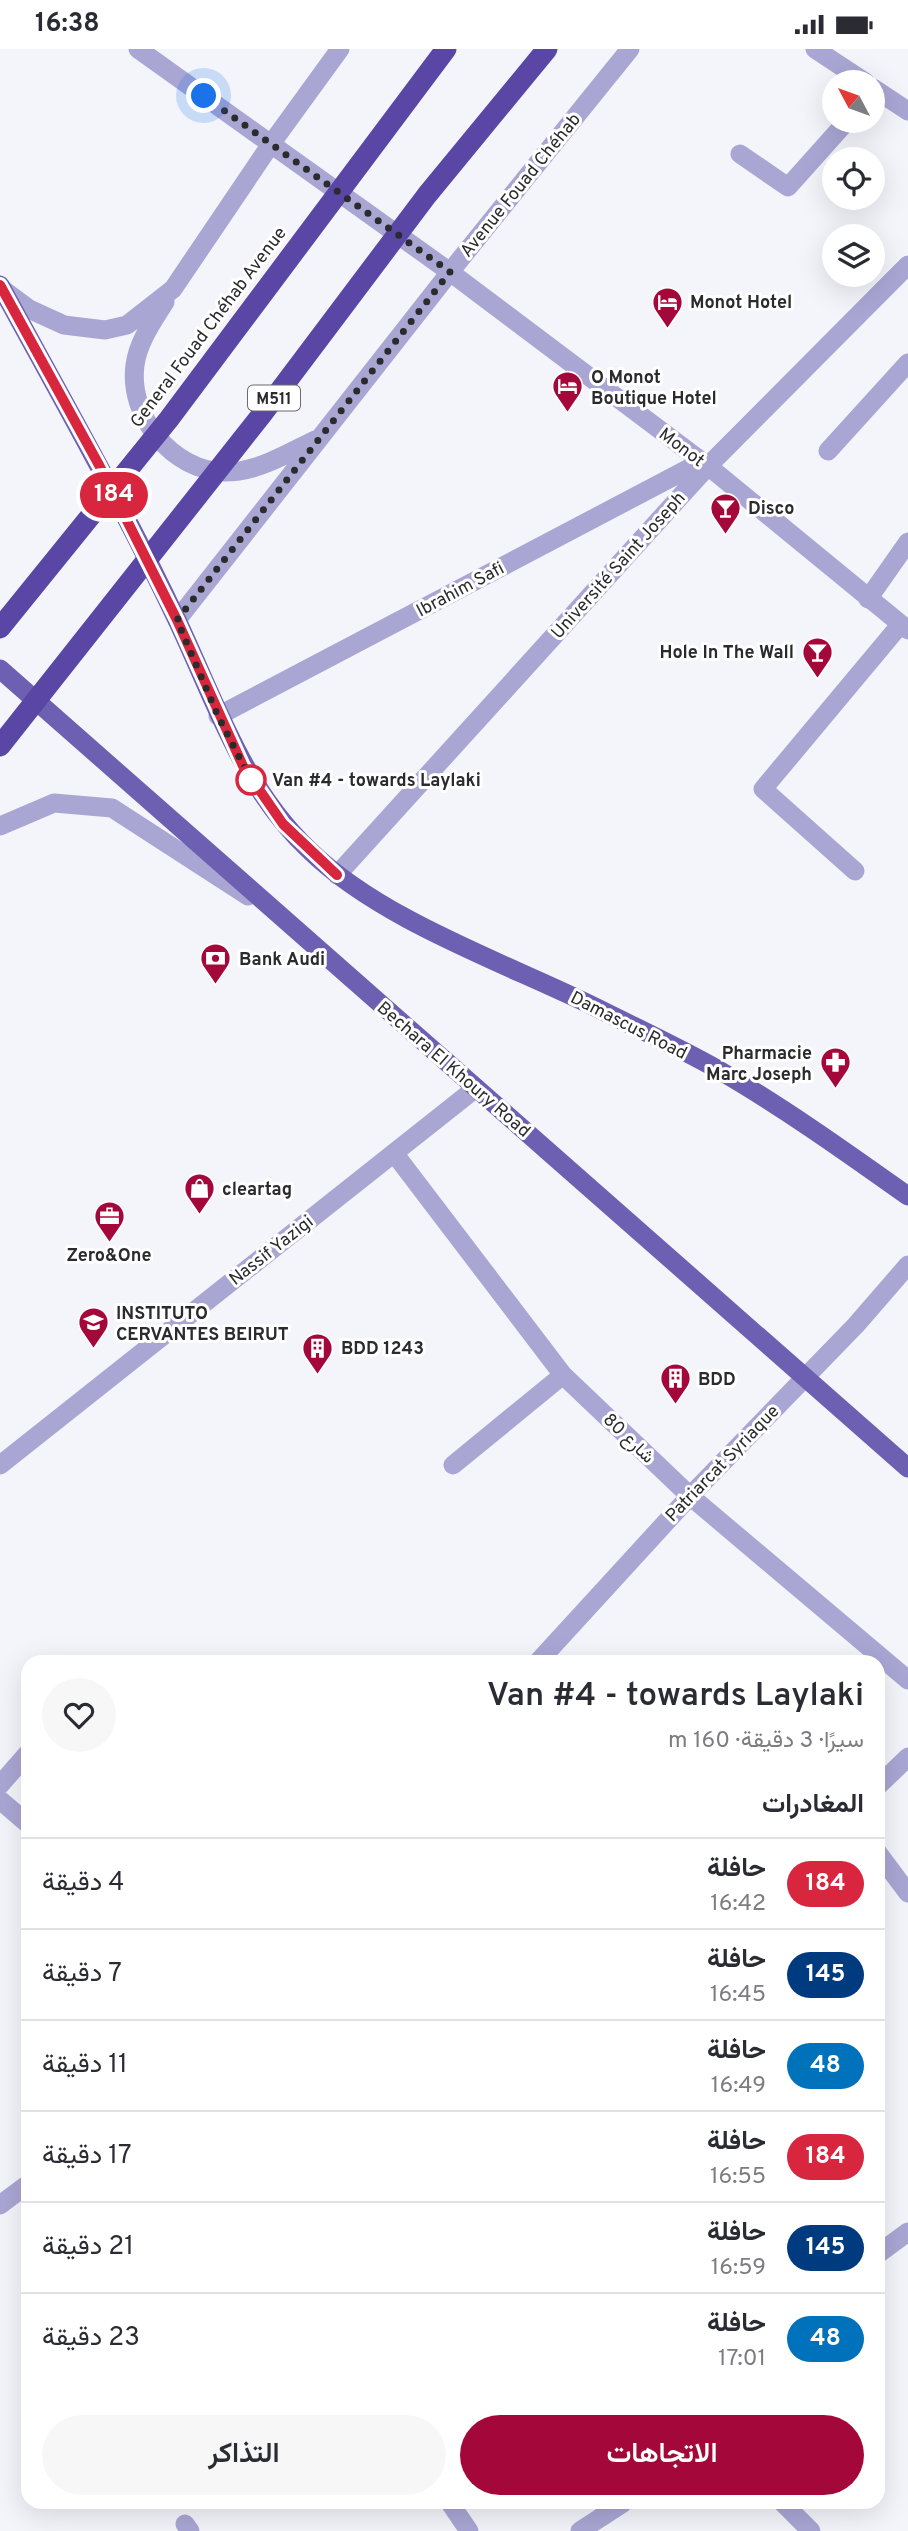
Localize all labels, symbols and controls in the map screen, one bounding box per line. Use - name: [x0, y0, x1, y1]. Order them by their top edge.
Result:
- text: 16:38: [35, 8, 100, 41]
- north arrow: [822, 70, 886, 133]
- map controls: [822, 70, 885, 287]
- your location: [186, 78, 221, 113]
- street label: Avenue Fouad Chéhab: [456, 109, 586, 263]
- button: locate: [822, 147, 885, 210]
- street label: General Fouad Chéhab Avenue: [126, 223, 292, 433]
- button: layers: [822, 224, 885, 287]
- hotel icon: Monot Hotel: [650, 285, 684, 329]
- place label: Monot Hotel: [690, 292, 792, 315]
- place label: O Monot Boutique Hotel: [591, 367, 717, 411]
- hotel icon: O Monot Boutique Hotel: [551, 370, 585, 414]
- road number: M511: [248, 385, 300, 411]
- street label: Monot: [654, 424, 709, 473]
- line badge: 184: [74, 472, 154, 518]
- text: 184: [94, 480, 134, 510]
- street label: Université Saint Joseph: [547, 488, 691, 644]
- bar icon: Disco: [708, 491, 742, 535]
- place label: Disco: [748, 498, 794, 521]
- street label: Ibrahim Safi: [413, 558, 509, 623]
- bar icon: Hole In The Wall: [800, 635, 834, 679]
- place label: Hole In The Wall: [659, 642, 794, 665]
- marker: Van #4 - towards Laylaki: [236, 765, 266, 795]
- place label: Van #4 - towards Laylaki: [272, 770, 481, 793]
- bank icon: Bank Audi: [199, 942, 233, 986]
- place label: Bank Audi: [239, 949, 325, 972]
- street label: Damascus Road: [566, 987, 691, 1066]
- street label: Bechara El Khoury Road: [371, 997, 535, 1143]
- place label: Pharmacie Marc Joseph: [706, 1043, 812, 1087]
- pharmacy icon: Pharmacie Marc Joseph: [818, 1046, 852, 1090]
- shop icon: cleartag: [182, 1172, 216, 1216]
- place label: cleartag: [222, 1179, 292, 1202]
- office icon: Zero&One: [92, 1200, 126, 1244]
- street label: Nassif Yazigi: [225, 1211, 319, 1291]
- place label: Zero&One: [66, 1245, 152, 1268]
- place label: INSTITUTO CERVANTES BEIRUT: [116, 1303, 289, 1347]
- school or university icon: INSTITUTO CERVANTES BEIRUT: [76, 1306, 110, 1350]
- building icon: BDD 1243: [301, 1331, 335, 1375]
- place label: BDD 1243: [341, 1338, 424, 1361]
- building icon: BDD: [658, 1362, 692, 1406]
- place label: BDD: [698, 1369, 736, 1392]
- street label: Patriarcat Syriaque: [661, 1401, 785, 1528]
- street label: شارع 80: [597, 1409, 659, 1469]
- text: Van #4 - towards Laylaki: [487, 1676, 864, 1718]
- button: heart: [42, 1678, 116, 1752]
- text: سيرًا · 3 دقيقة · 160 m: [668, 1727, 864, 1756]
- text: المغادرات: [762, 1789, 864, 1822]
- text: حافلة: [707, 1853, 766, 1886]
- text: 4 دقيقة: [42, 1867, 124, 1900]
- text: 184: [805, 1869, 846, 1899]
- text: 16:42: [710, 1890, 766, 1919]
- text: حافلة: [707, 1944, 766, 1977]
- text: 7 دقيقة: [42, 1958, 122, 1991]
- text: 145: [806, 1960, 845, 1990]
- text: 16:45: [710, 1981, 766, 2010]
- text: حافلة: [707, 2035, 766, 2068]
- text: 11 دقيقة: [42, 2049, 128, 2082]
- text: 48: [810, 2051, 841, 2081]
- text: 16:49: [711, 2072, 766, 2101]
- text: حافلة: [707, 2126, 766, 2159]
- text: 17 دقيقة: [42, 2140, 131, 2173]
- text: 184: [805, 2142, 846, 2172]
- text: 16:55: [710, 2163, 766, 2192]
- text: حافلة: [707, 2217, 766, 2250]
- text: 21 دقيقة: [42, 2231, 134, 2264]
- text: 145: [806, 2233, 845, 2263]
- text: 16:59: [711, 2254, 766, 2283]
- text: حافلة: [707, 2308, 766, 2341]
- text: 23 دقيقة: [42, 2322, 140, 2355]
- text: 48: [810, 2324, 841, 2354]
- text: 17:01: [718, 2345, 766, 2374]
- button: التذاكر: [42, 2415, 446, 2495]
- button: الاتجاهات: [460, 2415, 864, 2495]

